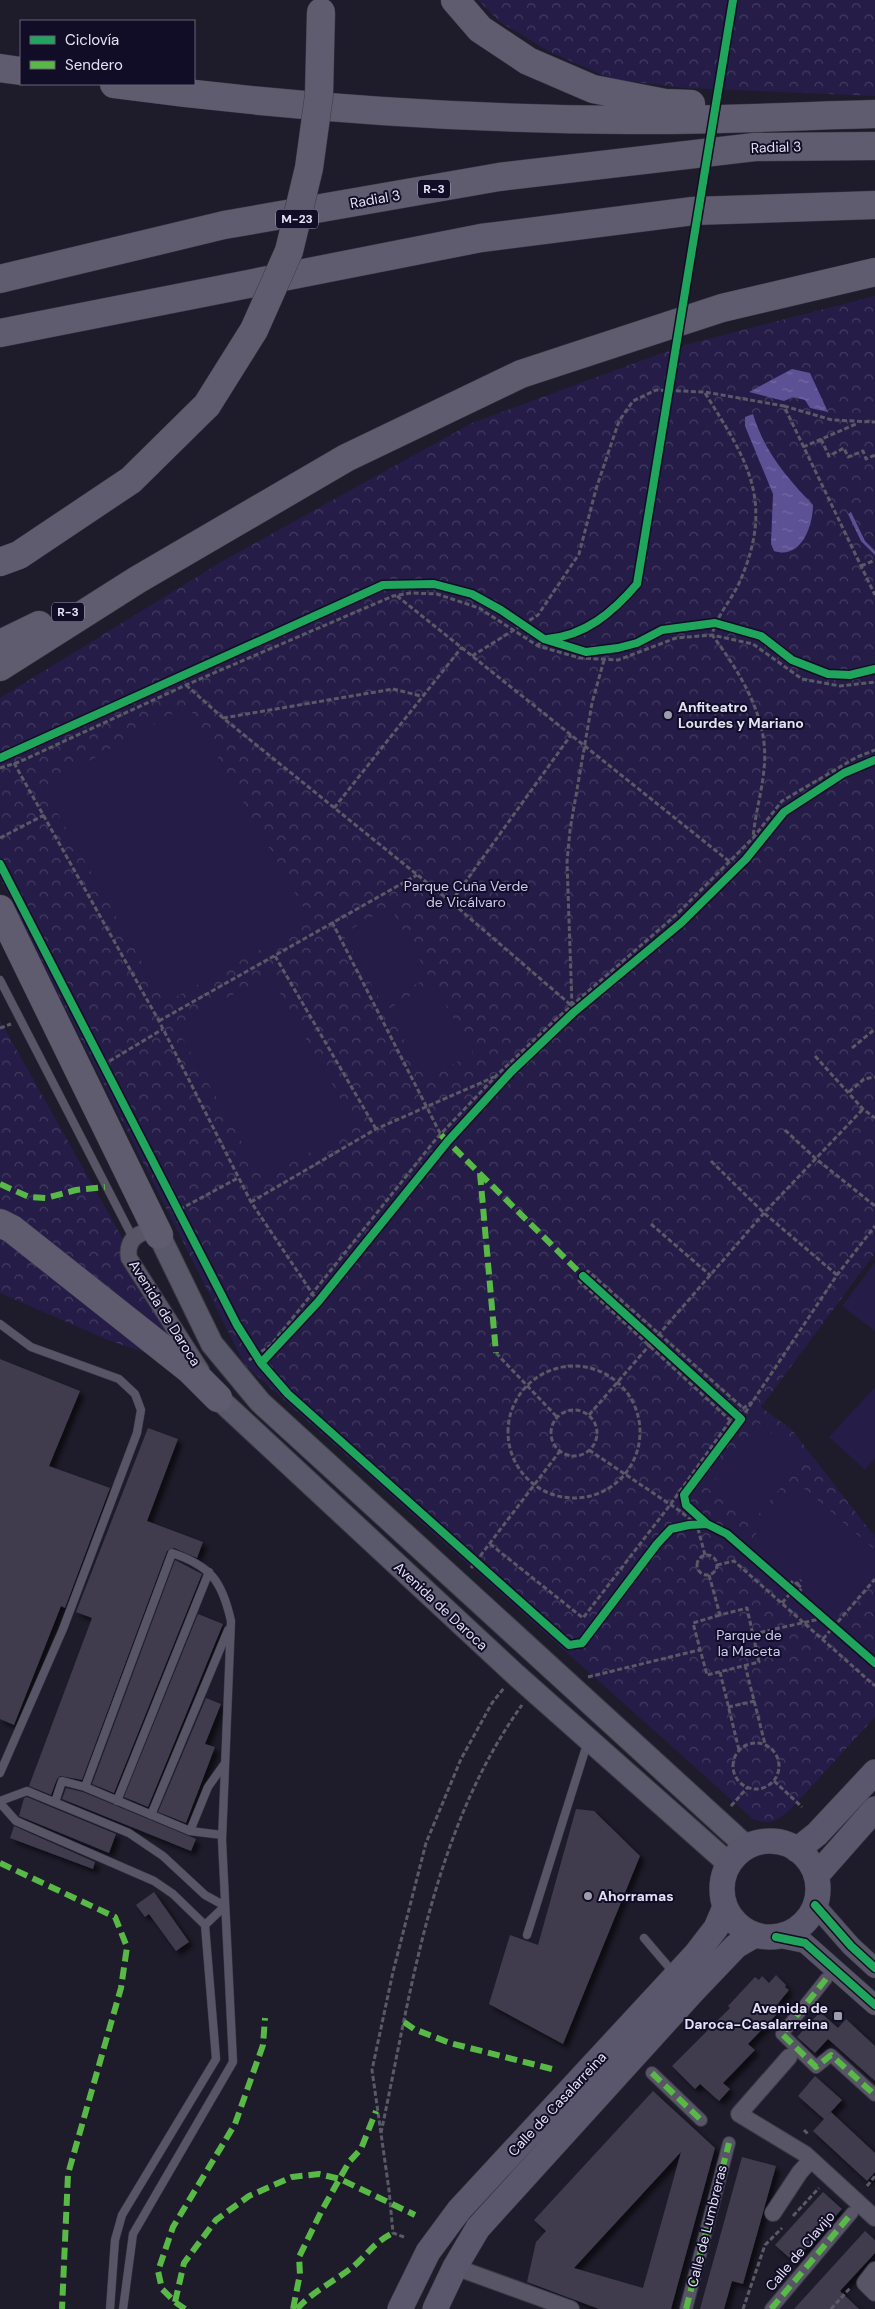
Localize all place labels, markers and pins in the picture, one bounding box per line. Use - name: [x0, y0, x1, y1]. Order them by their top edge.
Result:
- place label: Anfiteatro Lourdes y Mariano: [678, 698, 804, 732]
- marker: Anfiteatro Lourdes y Mariano: [662, 709, 674, 721]
- place label: Ahorramas: [598, 1887, 674, 1905]
- marker: Ahorramas: [582, 1890, 594, 1902]
- place label: Avenida de Daroca-Casalarreina: [684, 1999, 828, 2033]
- marker: Avenida de Daroca-Casalarreina: [832, 2010, 844, 2022]

